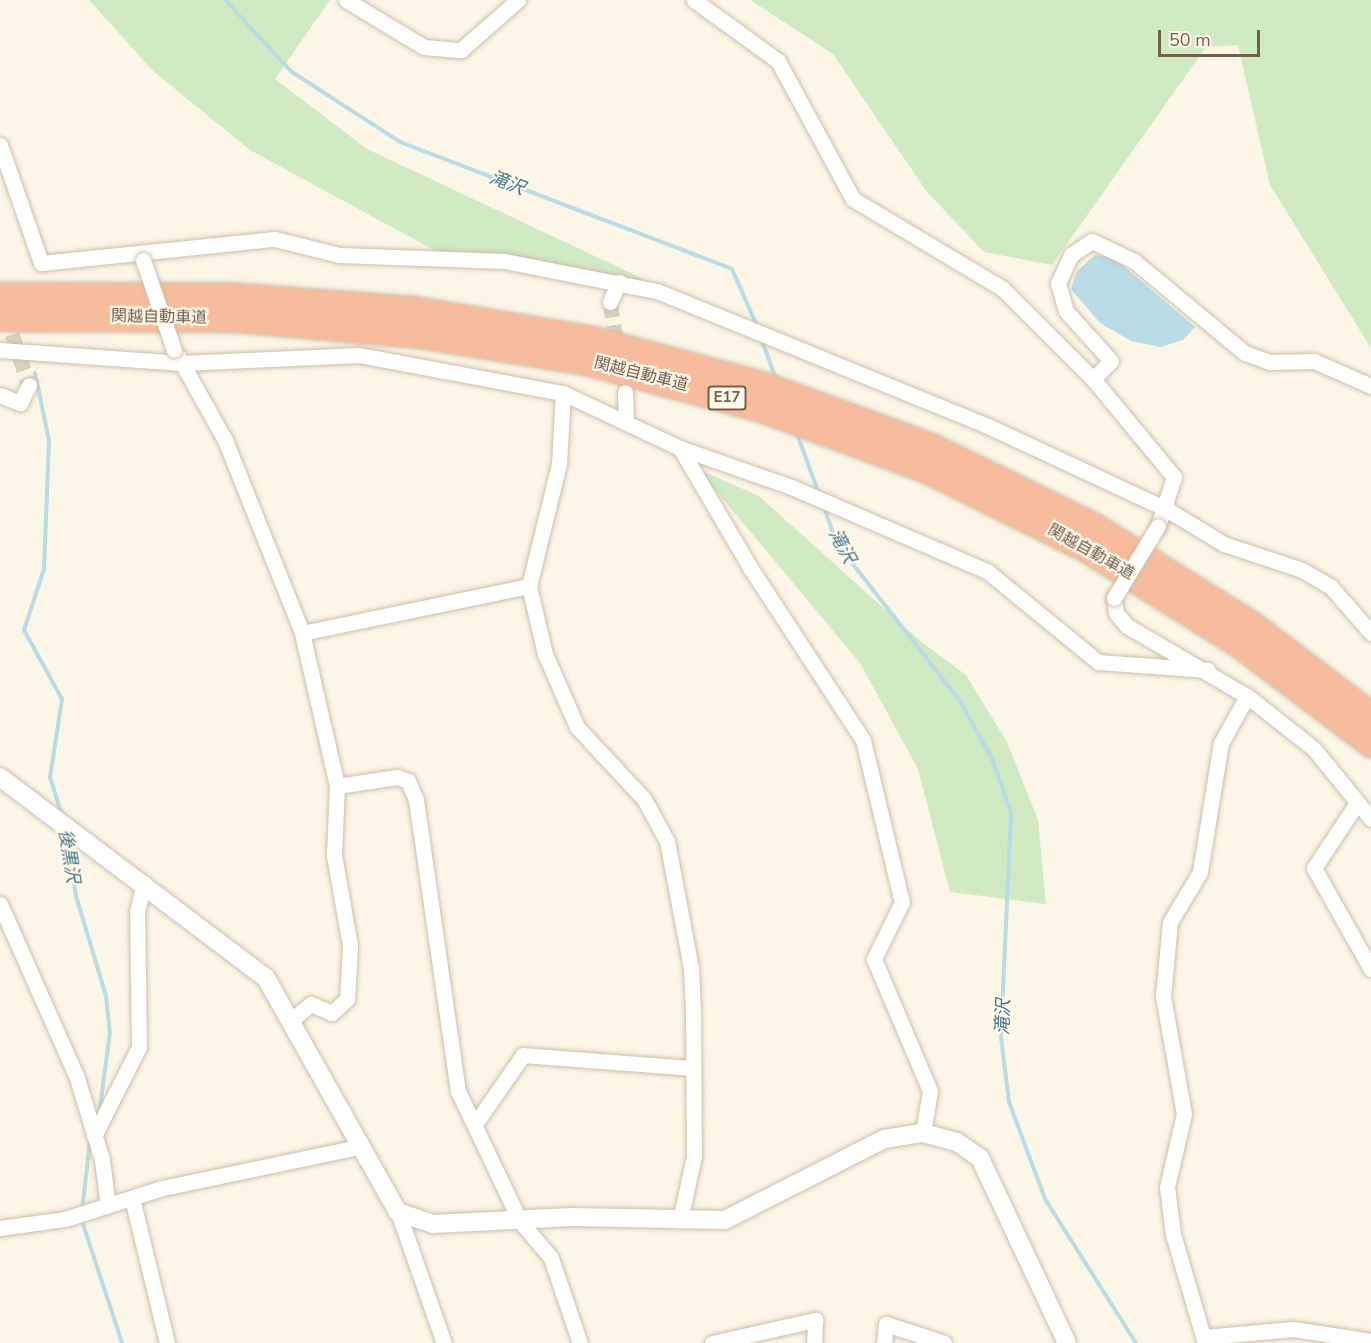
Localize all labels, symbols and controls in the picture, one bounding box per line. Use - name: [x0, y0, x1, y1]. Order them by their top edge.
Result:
- scale bar: [1161, 18, 1263, 56]
- text: 50 m: [1169, 28, 1211, 52]
- water label: 滝沢: [486, 166, 528, 200]
- street label: 関越自動車道: [111, 307, 207, 327]
- street label: 関越自動車道: [592, 353, 690, 395]
- road number: E17: [708, 386, 746, 410]
- street label: 関越自動車道: [1044, 520, 1138, 584]
- water label: 滝沢: [824, 525, 860, 567]
- water label: 後黒沢: [54, 828, 84, 884]
- water label: 滝沢: [992, 999, 1014, 1035]

